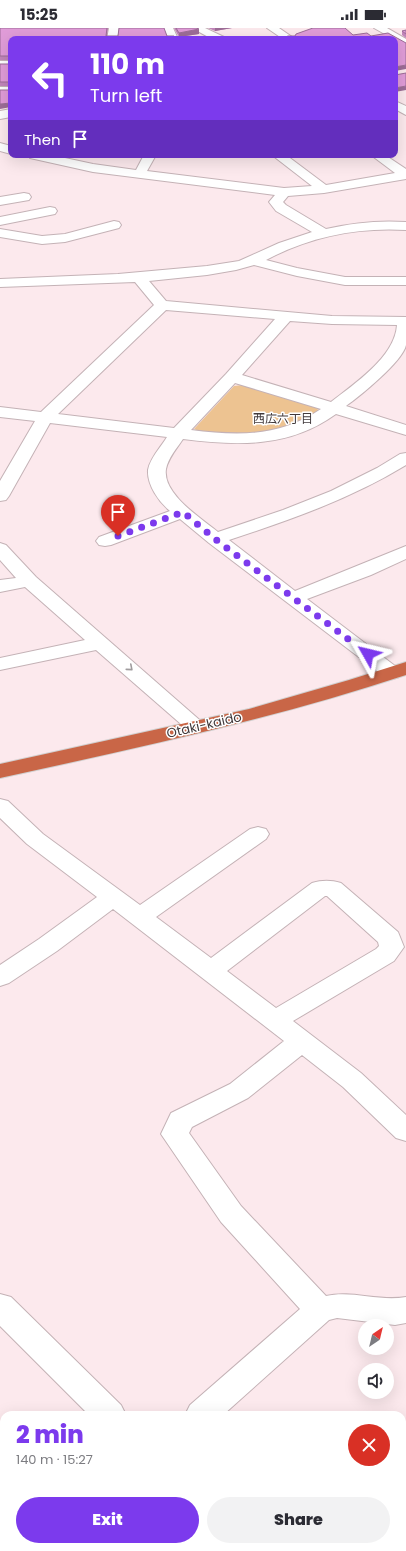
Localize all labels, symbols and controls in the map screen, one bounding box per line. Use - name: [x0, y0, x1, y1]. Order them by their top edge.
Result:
- text: 15:25: [20, 4, 58, 25]
- text: 110 m: [90, 45, 165, 84]
- icon: left: [24, 52, 76, 104]
- text: Turn left: [90, 83, 162, 108]
- icon: arrive: [69, 128, 91, 150]
- text: Then: [24, 129, 61, 150]
- district label: 西広六丁目: [253, 410, 313, 427]
- pin: [101, 495, 135, 536]
- icon: arrive: [107, 501, 129, 523]
- position arrow: [347, 633, 389, 675]
- one-way arrow: [125, 664, 133, 671]
- street label: Otaki-kaido: [165, 707, 243, 743]
- north arrow: [358, 1319, 394, 1355]
- map controls: [358, 1319, 394, 1399]
- button: sound: [358, 1363, 394, 1399]
- text: 2 min: [16, 1418, 84, 1451]
- button: close: [348, 1424, 390, 1466]
- text: 140 m · 15:27: [16, 1450, 93, 1469]
- button: Exit: [16, 1497, 199, 1543]
- button: Share: [207, 1497, 390, 1543]

